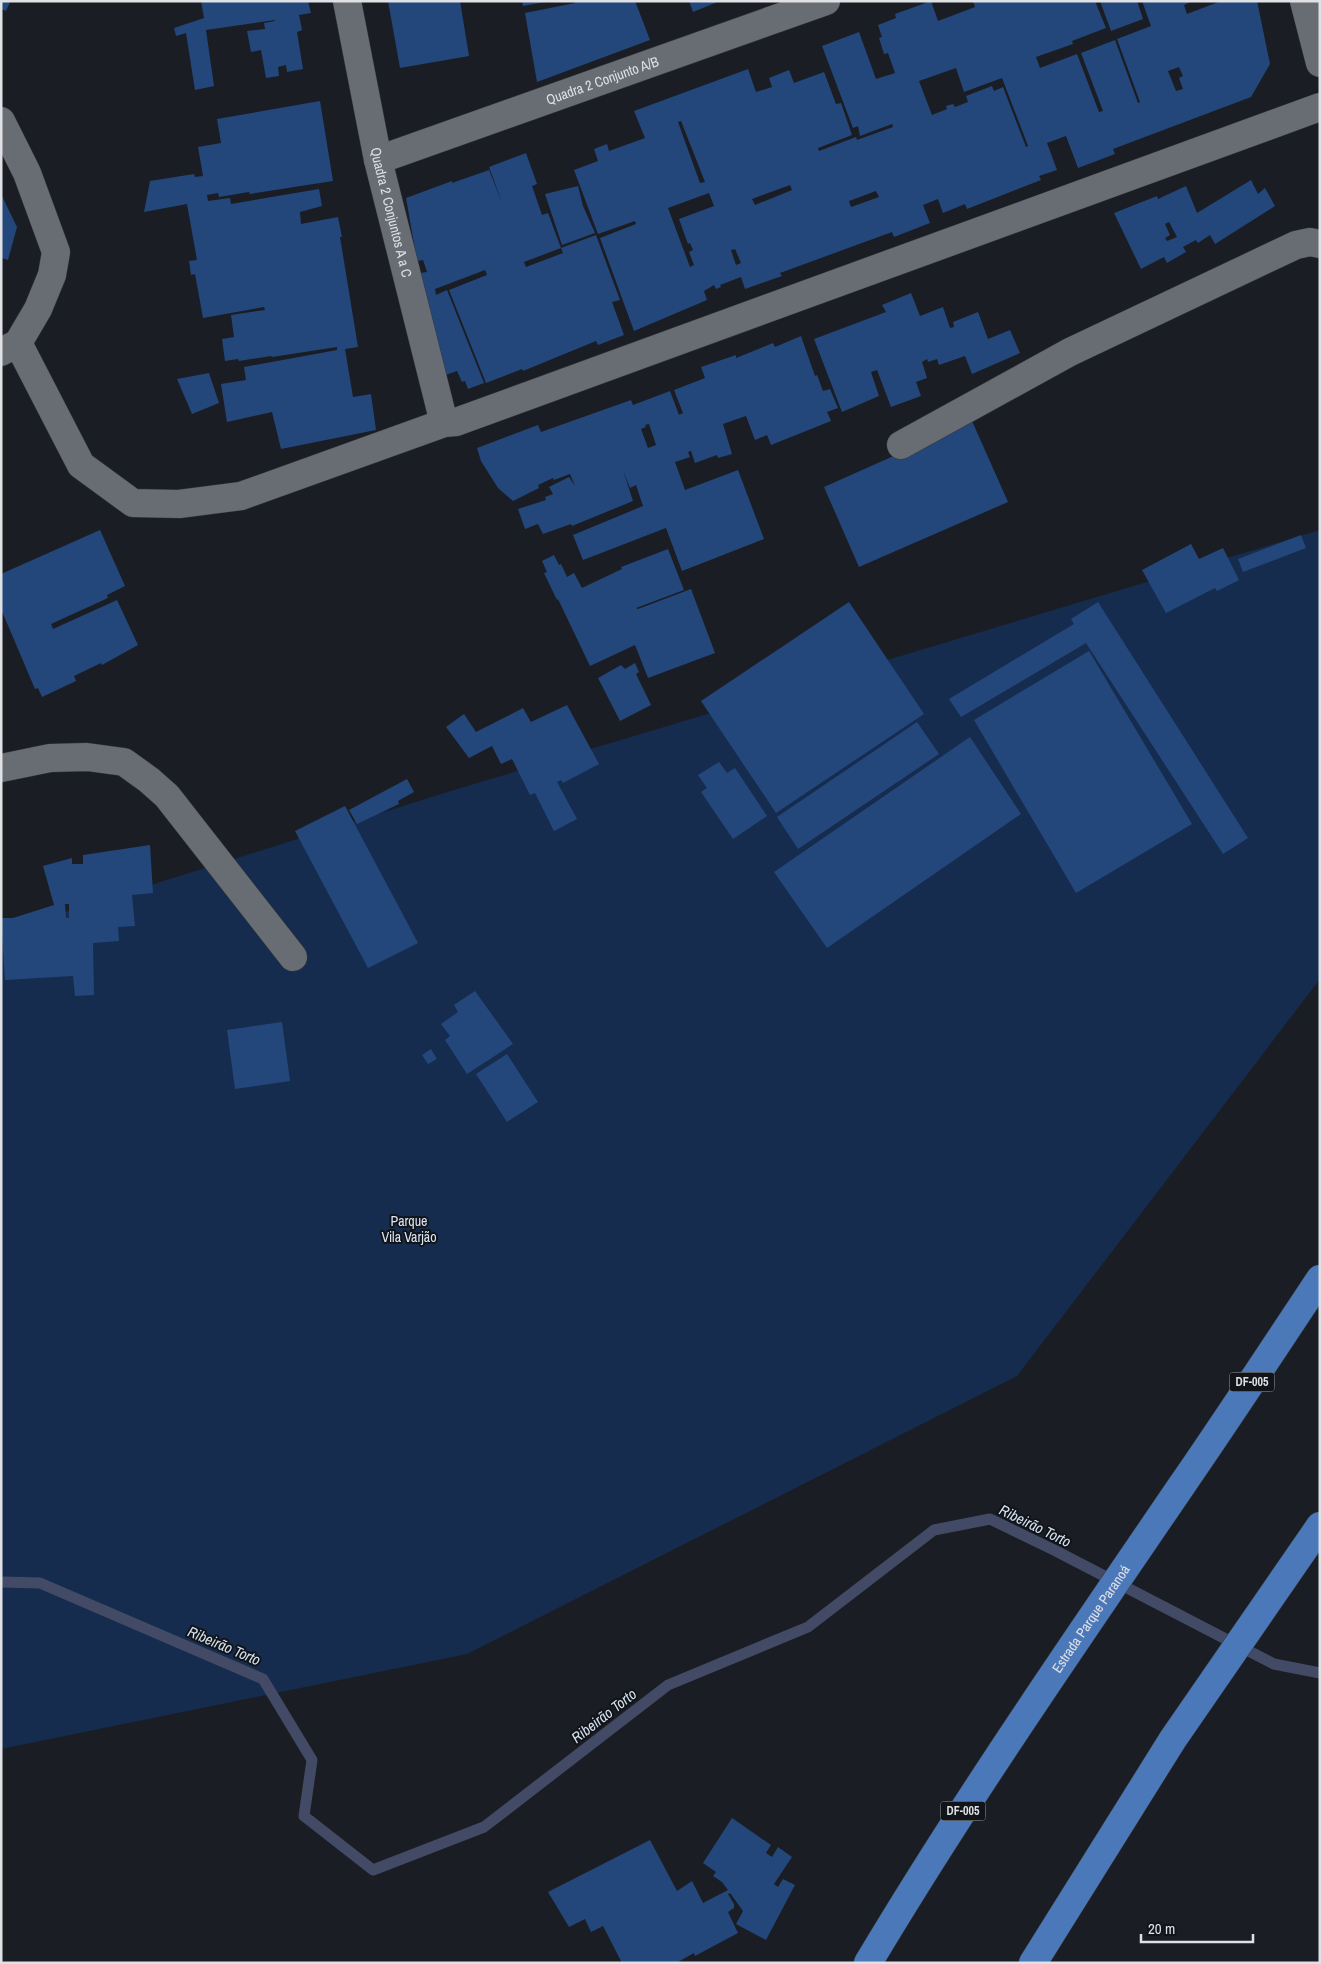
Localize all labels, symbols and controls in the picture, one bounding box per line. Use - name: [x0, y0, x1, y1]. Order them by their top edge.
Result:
- street label: Quadra 2 Conjunto A/B: [544, 52, 661, 109]
- street label: Quadra 2 Conjuntos A a C: [367, 146, 416, 279]
- park label: Parque Vila Varjão: [381, 1212, 437, 1246]
- road number: DF-005: [1230, 1372, 1274, 1391]
- water label: Ribeirão Torto: [996, 1499, 1075, 1552]
- street label: Estrada Parque Paranoá: [1048, 1561, 1134, 1676]
- water label: Ribeirão Torto: [184, 1621, 264, 1670]
- water label: Ribeirão Torto: [567, 1683, 641, 1748]
- road number: DF-005: [940, 1802, 986, 1820]
- scale bar: [1141, 1912, 1254, 1944]
- text: 20 m: [1148, 1918, 1175, 1939]

